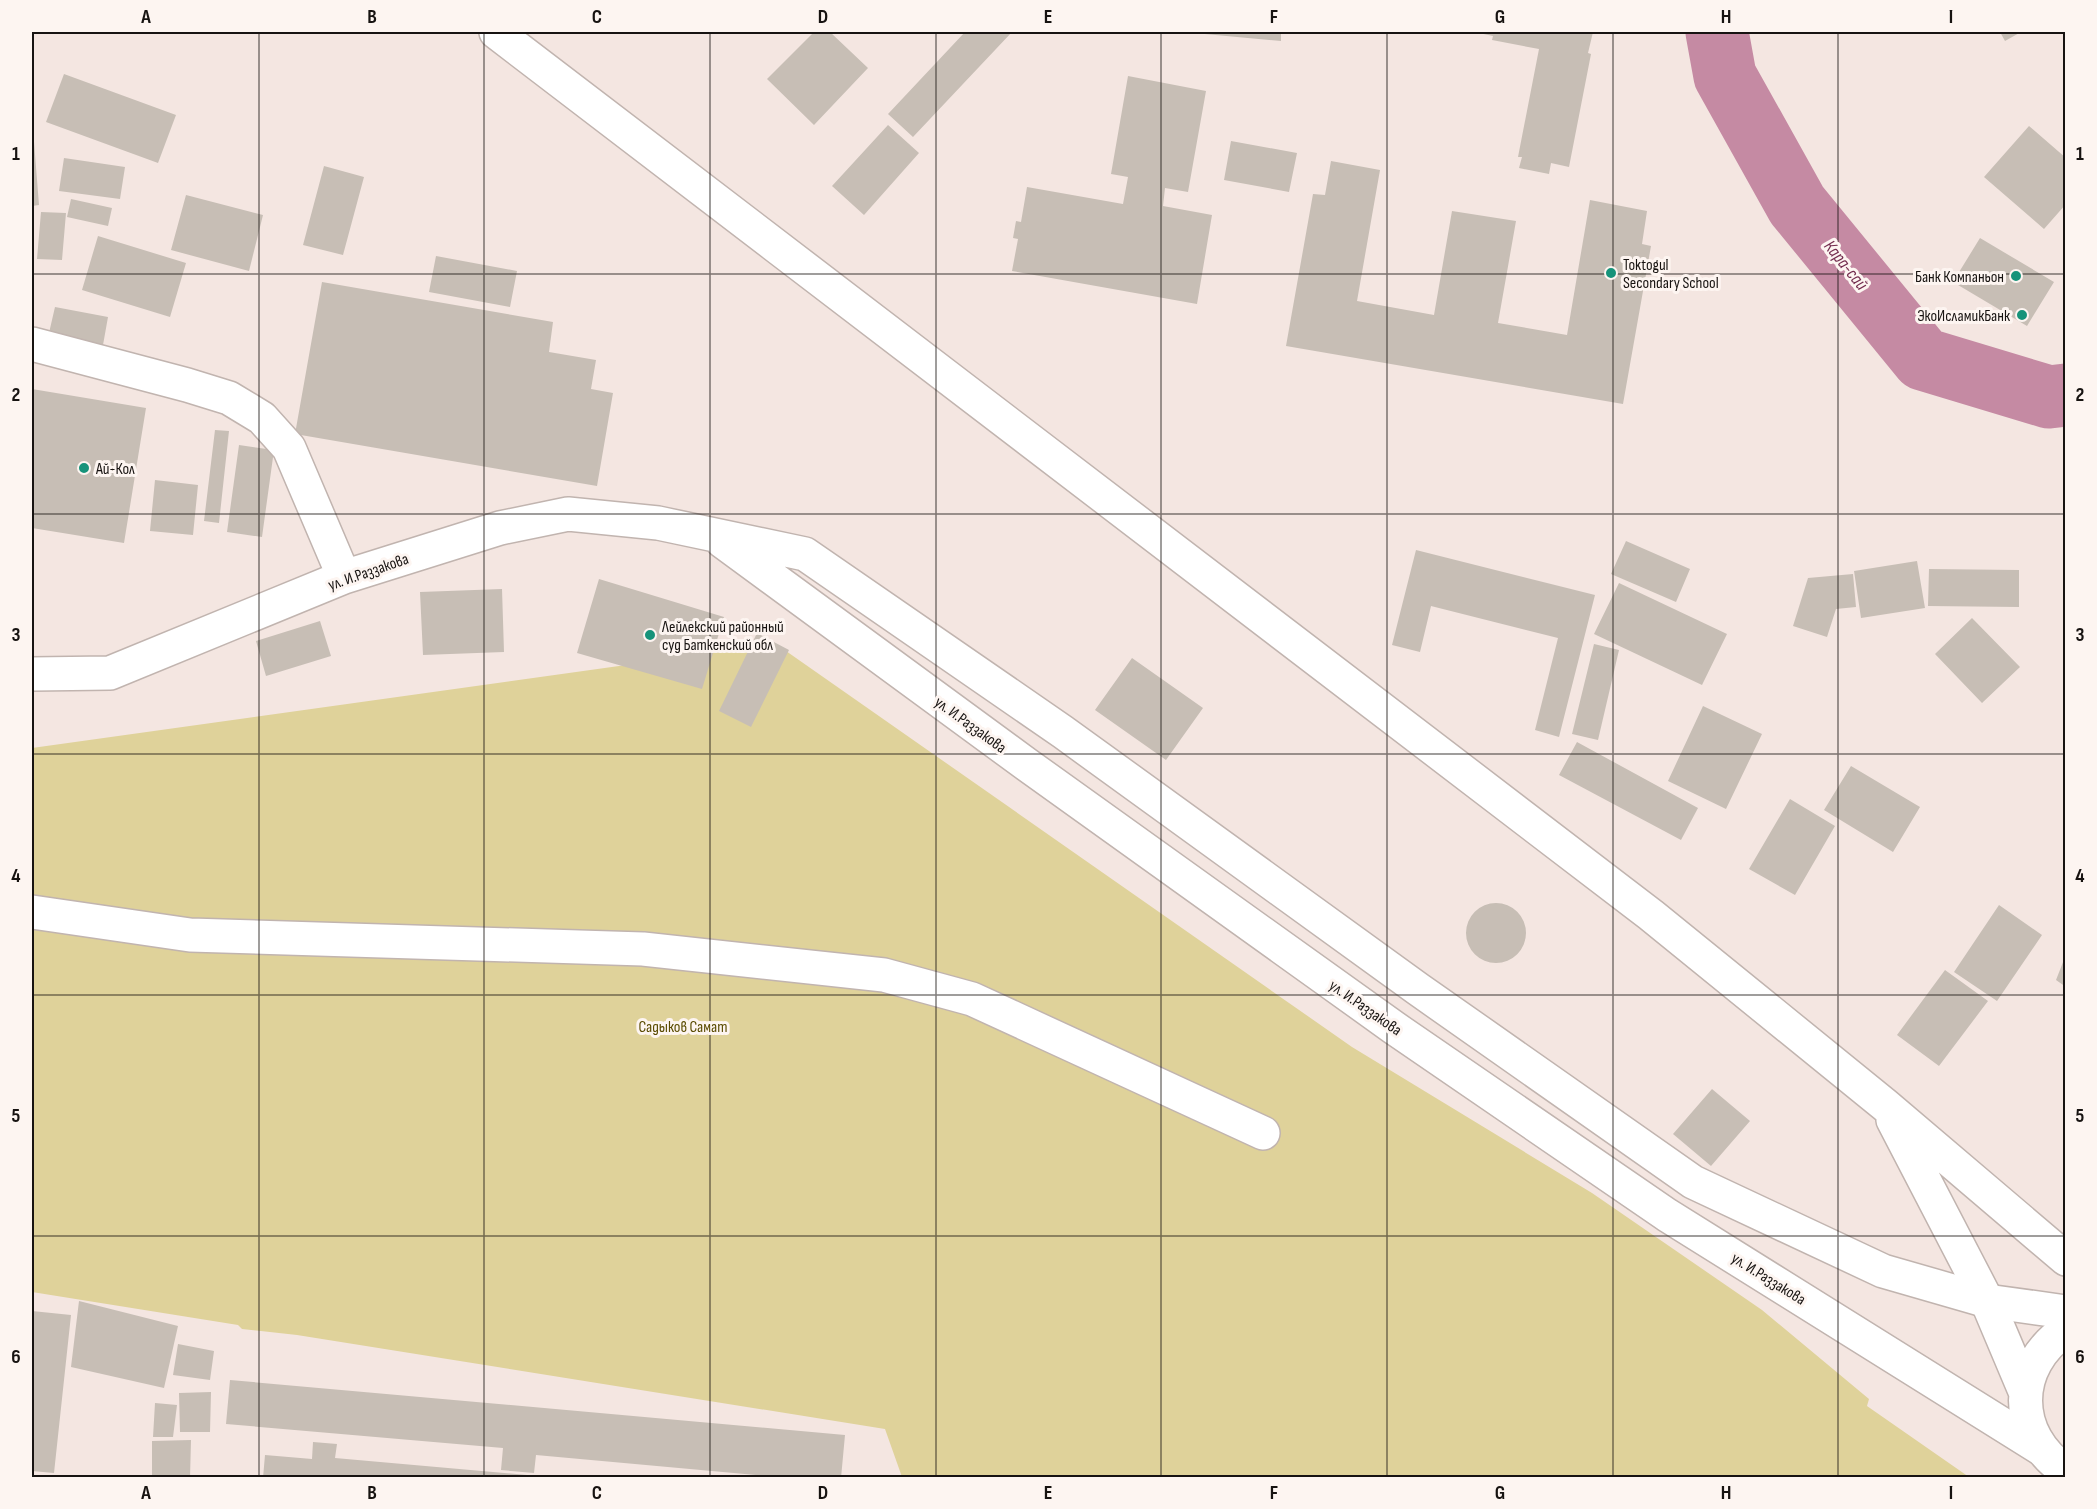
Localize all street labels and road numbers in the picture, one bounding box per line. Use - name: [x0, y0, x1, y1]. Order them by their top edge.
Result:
- street label: ул. И.Раззакова: [326, 550, 411, 595]
- street label: ул. И.Раззакова: [931, 693, 1010, 758]
- street label: ул. И.Раззакова: [1325, 976, 1405, 1040]
- street label: ул. И.Раззакова: [1728, 1249, 1809, 1310]

